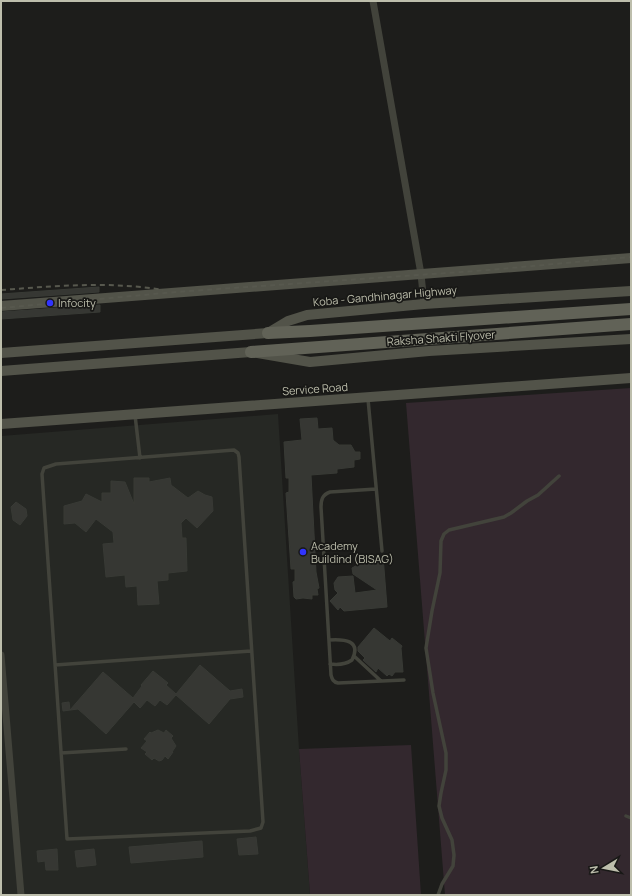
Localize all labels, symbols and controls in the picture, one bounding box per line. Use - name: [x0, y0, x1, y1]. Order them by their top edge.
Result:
- street label: Koba - Gandhinagar Highway: [312, 282, 458, 309]
- place label: Infocity: [58, 295, 96, 310]
- marker: Infocity: [45, 298, 55, 308]
- street label: Raksha Shakti Flyover: [386, 326, 496, 349]
- street label: Service Road: [282, 379, 348, 398]
- place label: Academy Buildind (BISAG): [311, 538, 394, 566]
- marker: Academy Buildind (BISAG): [298, 547, 308, 557]
- north arrow: [584, 848, 624, 888]
- text: N: [586, 865, 602, 875]

